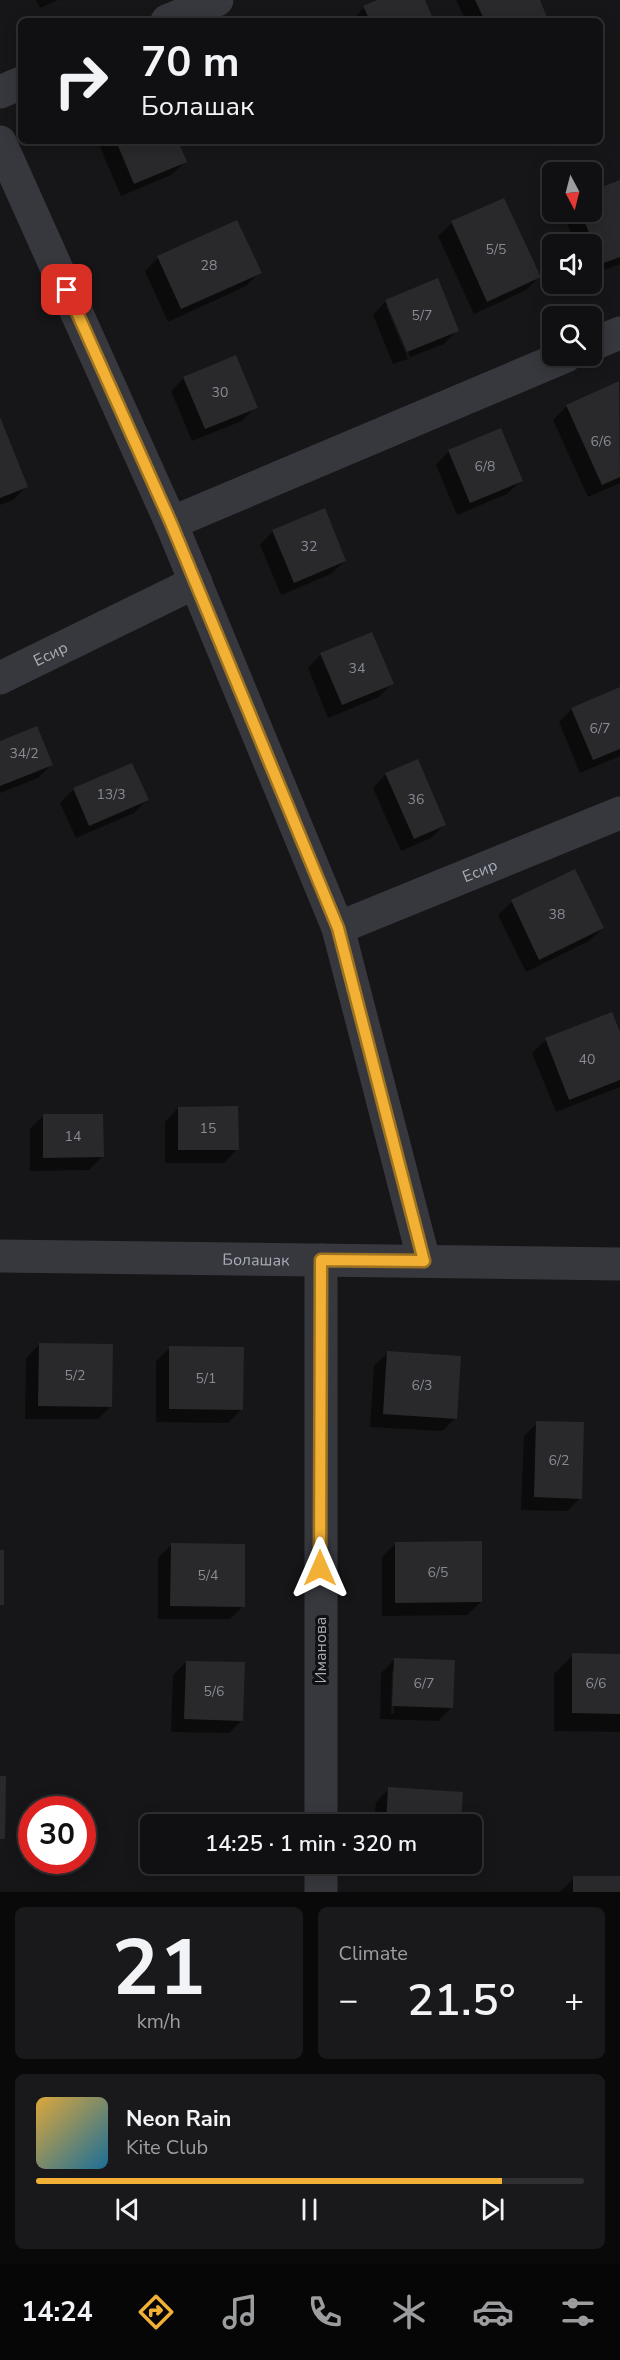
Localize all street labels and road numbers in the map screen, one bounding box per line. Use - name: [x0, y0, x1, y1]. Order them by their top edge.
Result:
- street label: Есир: [30, 637, 72, 672]
- street label: Есир: [459, 854, 501, 888]
- street label: Болашак: [222, 1249, 290, 1272]
- street label: Иманова: [310, 1617, 332, 1683]

